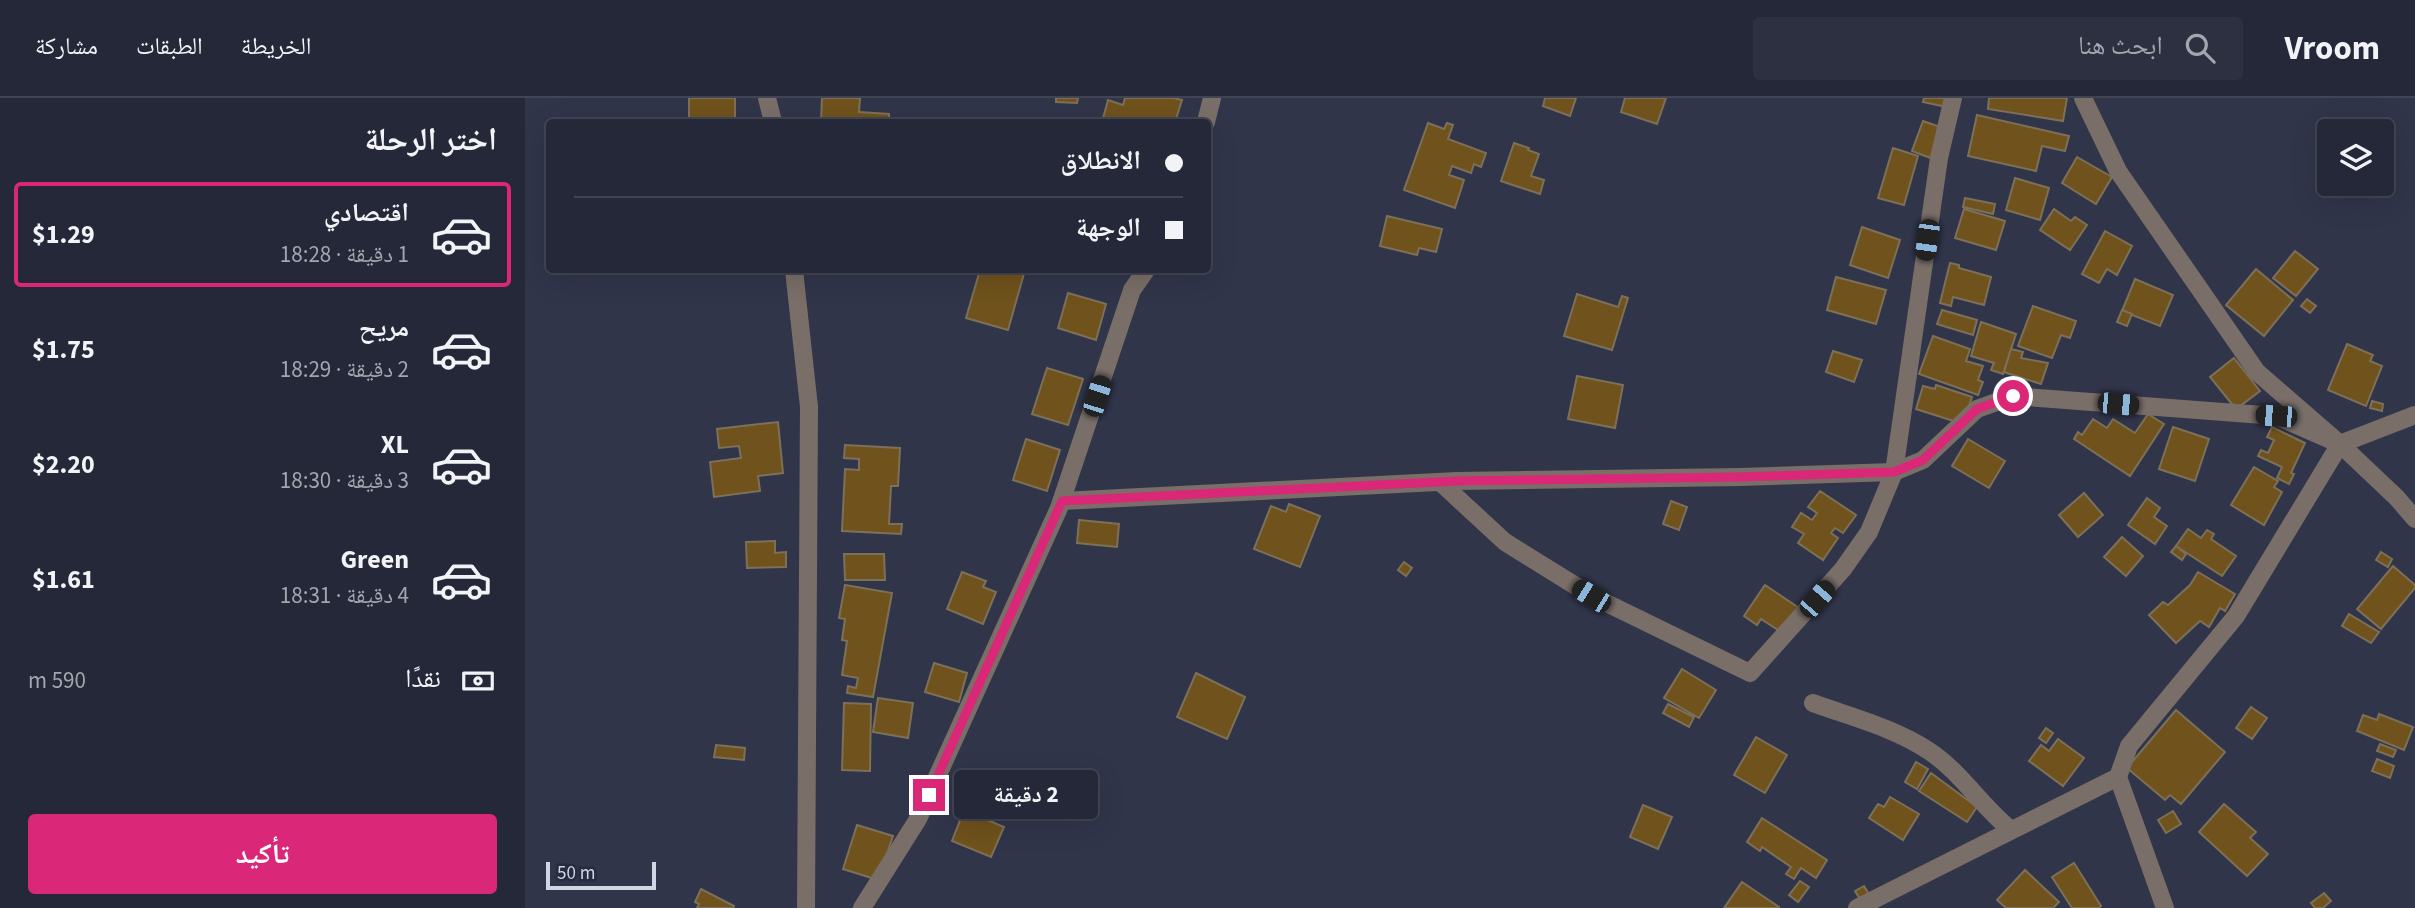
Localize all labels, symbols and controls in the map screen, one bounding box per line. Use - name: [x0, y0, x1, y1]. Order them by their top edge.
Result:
- search box: [1753, 17, 2243, 80]
- text: Vroom: [2285, 25, 2380, 72]
- text: ابحث هنا: [2078, 27, 2163, 64]
- text: مشاركة: [35, 29, 98, 64]
- text: الطبقات: [136, 29, 203, 64]
- text: الخريطة: [241, 29, 311, 64]
- icon: search: [2181, 29, 2219, 67]
- text: اختر الرحلة: [364, 117, 497, 163]
- map controls: [2317, 119, 2394, 196]
- button: layers: [2317, 119, 2394, 196]
- text: الانطلاق: [1061, 142, 1141, 179]
- text: اقتصادي: [324, 194, 409, 231]
- icon: car: [430, 203, 493, 266]
- text: الوجهة: [1076, 209, 1141, 246]
- text: $1.29: [32, 216, 95, 253]
- car: [1914, 218, 1941, 262]
- text: 1 دقيقة · 18:28: [280, 238, 409, 271]
- text: مريح: [359, 309, 409, 346]
- icon: car: [430, 318, 493, 381]
- text: $1.75: [32, 331, 95, 368]
- text: 2 دقيقة · 18:29: [280, 353, 409, 386]
- car: [1081, 373, 1114, 419]
- route start: [1997, 380, 2029, 412]
- car: [2097, 392, 2140, 416]
- car: [2255, 404, 2298, 428]
- text: XL: [381, 426, 409, 463]
- icon: car: [430, 433, 493, 496]
- text: $2.20: [32, 446, 95, 483]
- text: 3 دقيقة · 18:30: [280, 464, 409, 497]
- text: Green: [341, 541, 409, 578]
- icon: car: [430, 548, 493, 611]
- text: $1.61: [32, 561, 95, 598]
- car: [1568, 576, 1615, 616]
- car: [1796, 576, 1839, 622]
- text: 4 دقيقة · 18:31: [280, 579, 409, 612]
- text: نقدًا: [405, 660, 441, 697]
- icon: cash: [459, 662, 497, 700]
- text: 590 m: [28, 664, 86, 697]
- callout: 2 دقيقة: [953, 770, 1097, 820]
- text: 2 دقيقة: [993, 778, 1059, 811]
- route end: [913, 779, 945, 811]
- button: تأكيد: [28, 814, 497, 894]
- scale bar: [546, 859, 656, 891]
- text: 50 m: [557, 860, 595, 887]

